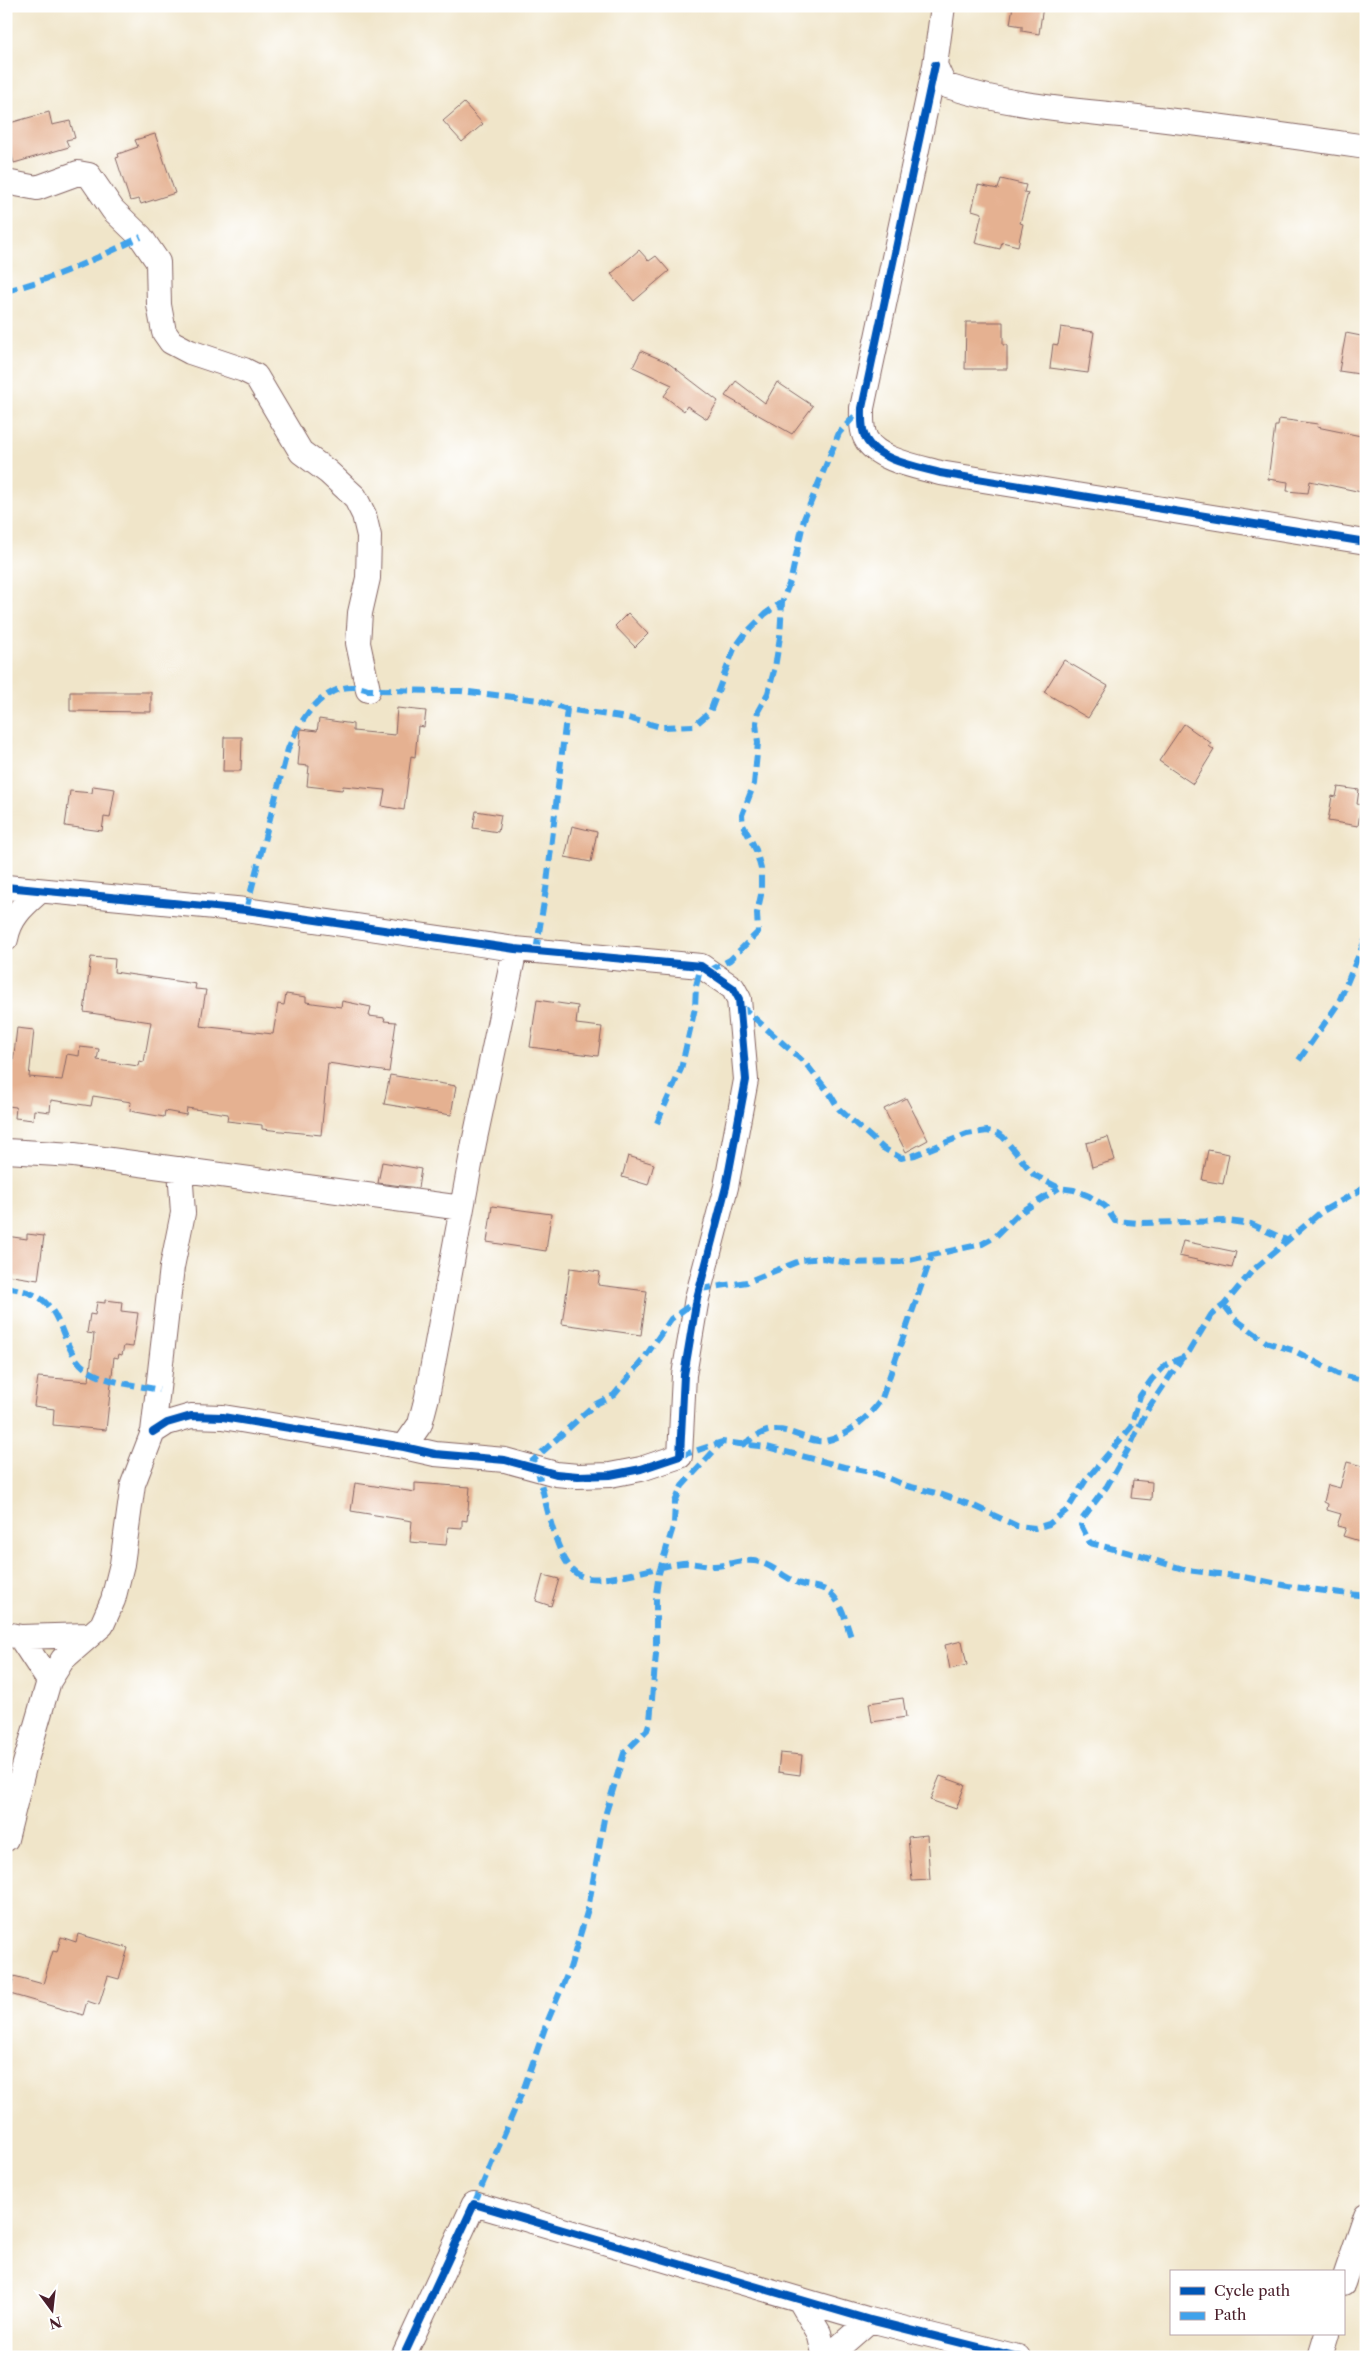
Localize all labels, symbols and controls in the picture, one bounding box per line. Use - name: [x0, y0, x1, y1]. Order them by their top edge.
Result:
- legend: [1170, 2270, 1344, 2336]
- text: Cycle path: [1214, 2281, 1291, 2300]
- north arrow: [28, 2286, 78, 2336]
- text: Path: [1214, 2305, 1247, 2324]
- text: N: [47, 2312, 64, 2333]

